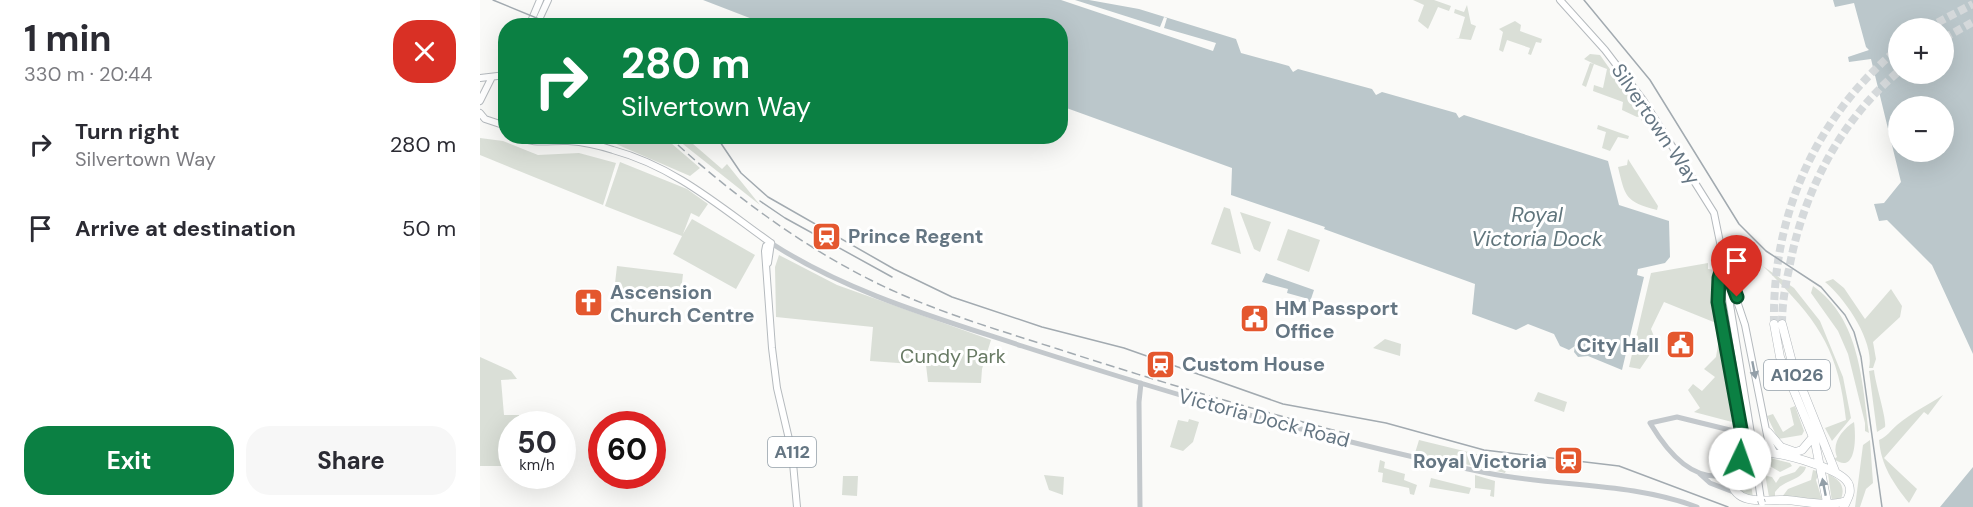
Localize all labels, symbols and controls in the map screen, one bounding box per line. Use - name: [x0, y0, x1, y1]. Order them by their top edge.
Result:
- text: 1 min: [24, 15, 112, 62]
- map controls: [1888, 18, 1954, 162]
- button: +: [1888, 18, 1954, 84]
- button: close: [393, 20, 456, 83]
- text: 280 m: [621, 36, 751, 91]
- icon: right: [522, 42, 600, 120]
- street label: Silvertown Way: [1606, 58, 1706, 190]
- text: 330 m · 20:44: [24, 61, 152, 87]
- text: Silvertown Way: [621, 89, 811, 124]
- button: −: [1888, 96, 1954, 162]
- text: Turn right: [75, 117, 180, 146]
- icon: right: [24, 128, 57, 161]
- text: 280 m: [390, 130, 456, 159]
- text: Silvertown Way: [75, 146, 216, 172]
- water label: Royal Victoria Dock: [1471, 201, 1603, 253]
- icon: arrive: [24, 212, 57, 245]
- text: Arrive at destination: [75, 214, 296, 243]
- text: 50 m: [402, 214, 456, 243]
- station icon: Prince Regent: [811, 220, 843, 252]
- place label: Prince Regent: [848, 223, 984, 249]
- pin: [1711, 235, 1762, 297]
- icon: arrive: [1720, 244, 1753, 277]
- place label: Ascension Church Centre: [610, 279, 755, 328]
- church icon: Ascension Church Centre: [573, 287, 605, 319]
- place label: HM Passport Office: [1275, 295, 1398, 344]
- public building icon: HM Passport Office: [1238, 303, 1270, 335]
- public building icon: City Hall: [1664, 329, 1696, 361]
- place label: City Hall: [1577, 332, 1659, 358]
- park label: Cundy Park: [900, 343, 1006, 369]
- station icon: Custom House: [1145, 348, 1177, 380]
- place label: Custom House: [1182, 351, 1325, 377]
- road number: A1026: [1764, 360, 1830, 390]
- one-way arrow: [1750, 361, 1759, 380]
- street label: Victoria Dock Road: [1176, 383, 1352, 453]
- speed limit sign: 60: [588, 411, 666, 489]
- text: 50: [517, 423, 557, 462]
- button: Exit: [24, 426, 234, 495]
- button: Share: [246, 426, 456, 495]
- position arrow: [1708, 427, 1772, 491]
- road number: A112: [768, 437, 816, 467]
- station icon: Royal Victoria: [1552, 445, 1584, 477]
- place label: Royal Victoria: [1413, 448, 1547, 474]
- text: km/h: [519, 455, 555, 475]
- one-way arrow: [1819, 477, 1828, 496]

